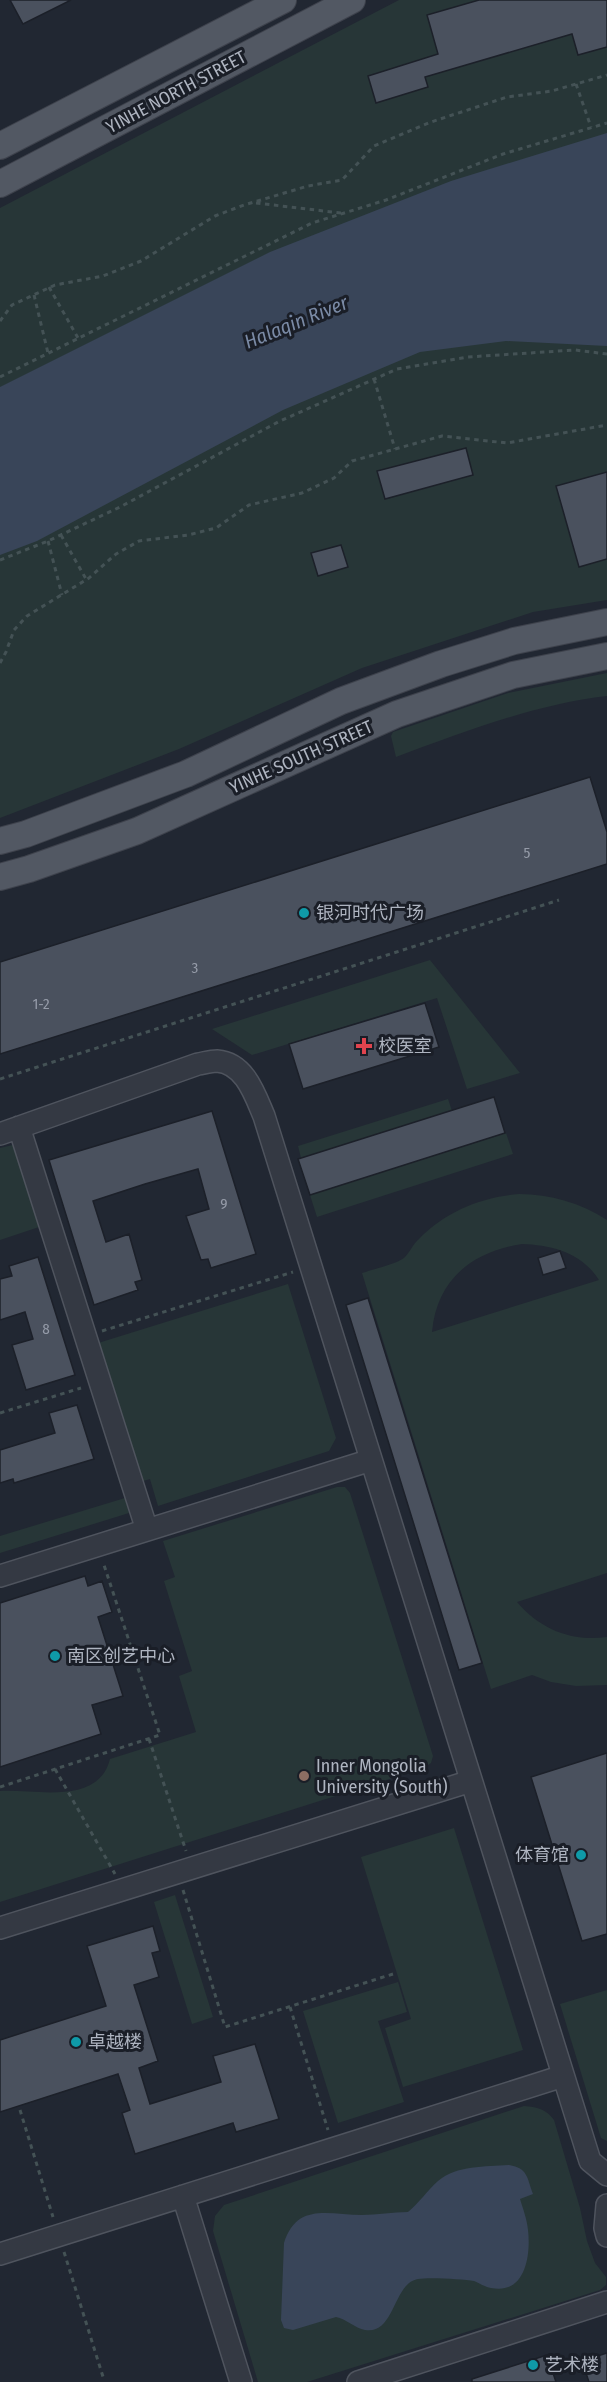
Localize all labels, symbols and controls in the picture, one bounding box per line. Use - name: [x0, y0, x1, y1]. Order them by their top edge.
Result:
- street label: YINHE NORTH STREET: [102, 46, 250, 138]
- water label: Halaqin River: [241, 290, 352, 354]
- street label: YINHE SOUTH STREET: [226, 715, 377, 798]
- house number: 5: [524, 844, 531, 862]
- place label: 银河时代广场: [316, 902, 424, 924]
- marker: 银河时代广场: [297, 906, 311, 920]
- house number: 3: [192, 959, 199, 977]
- house number: 1-2: [32, 995, 50, 1013]
- place label: 校医室: [378, 1035, 432, 1057]
- marker: 校医室: [355, 1037, 373, 1055]
- house number: 9: [220, 1195, 228, 1213]
- house number: 8: [42, 1320, 50, 1338]
- place label: 南区创艺中心: [67, 1645, 175, 1667]
- marker: 南区创艺中心: [48, 1649, 62, 1663]
- place label: Inner Mongolia University (South): [316, 1755, 448, 1798]
- marker: Inner Mongolia University (South): [297, 1769, 311, 1783]
- place label: 体育馆: [515, 1844, 569, 1866]
- marker: 体育馆: [574, 1848, 588, 1862]
- place label: 卓越楼: [88, 2031, 142, 2053]
- marker: 卓越楼: [69, 2035, 83, 2049]
- place label: 艺术楼: [545, 2354, 599, 2376]
- marker: 艺术楼: [526, 2358, 540, 2372]

